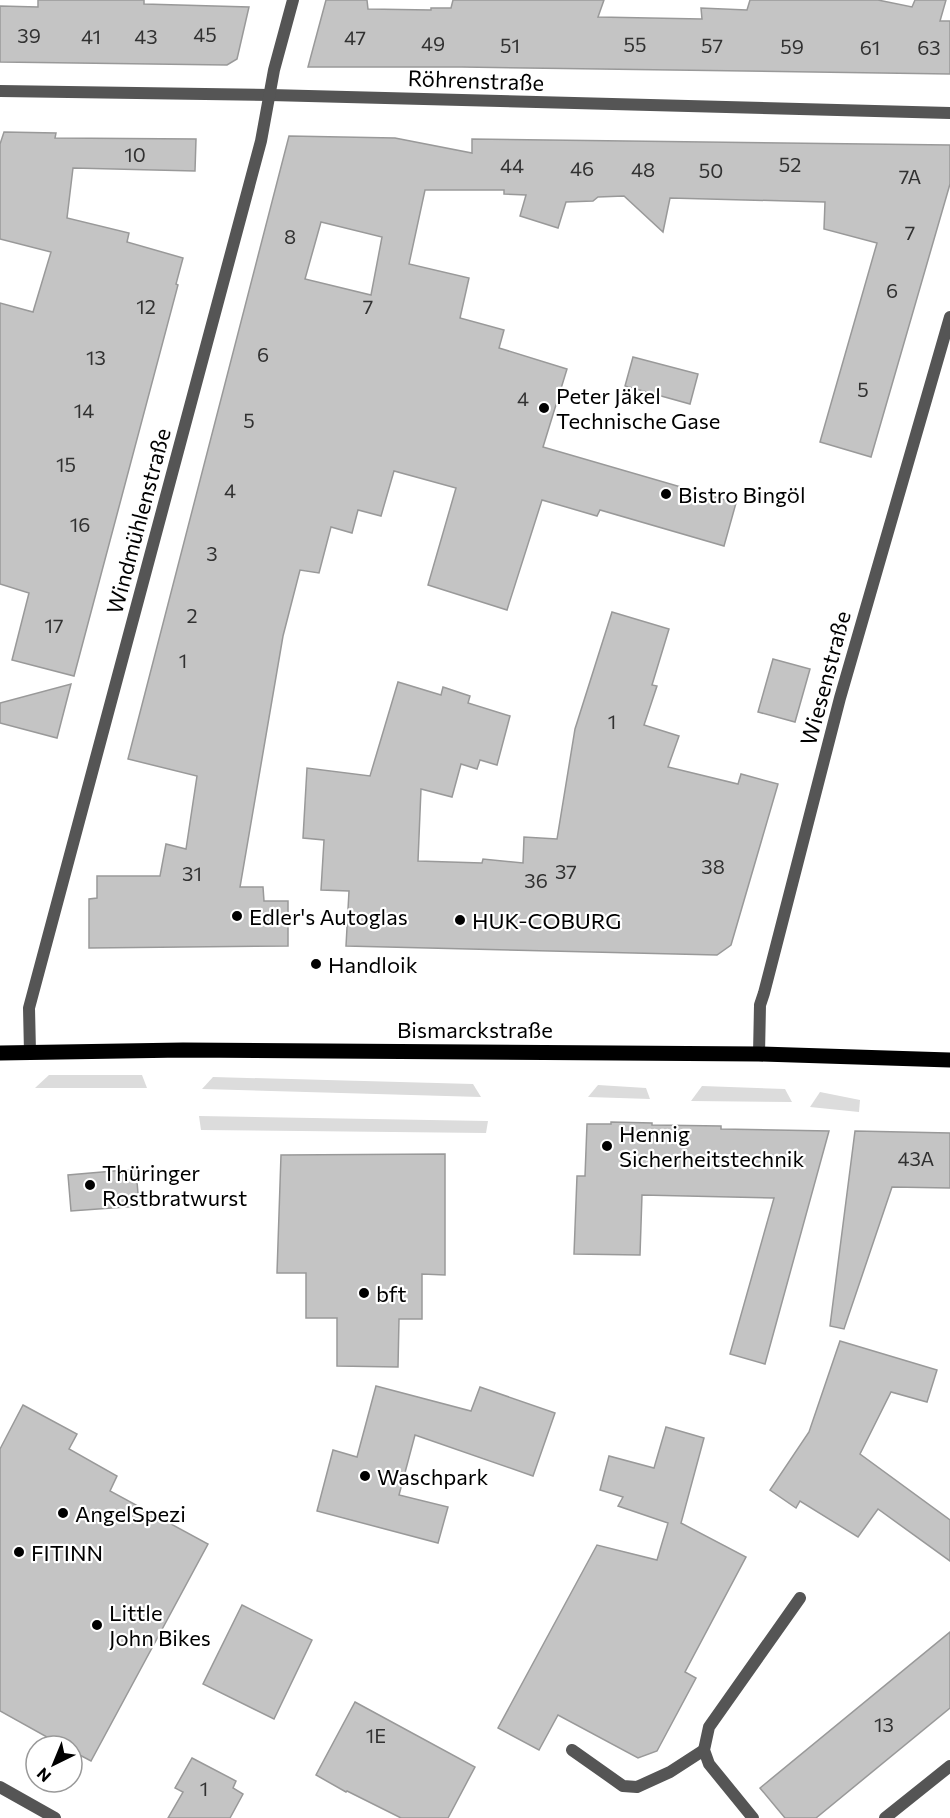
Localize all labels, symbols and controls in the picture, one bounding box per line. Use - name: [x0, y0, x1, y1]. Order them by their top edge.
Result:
- house number: 45: [193, 22, 217, 46]
- house number: 39: [17, 23, 41, 47]
- house number: 41: [81, 24, 101, 48]
- house number: 43: [134, 24, 158, 48]
- house number: 47: [344, 25, 366, 49]
- house number: 49: [421, 31, 445, 55]
- house number: 55: [624, 32, 646, 56]
- house number: 51: [500, 33, 520, 57]
- house number: 57: [701, 33, 723, 57]
- house number: 59: [780, 34, 804, 58]
- house number: 61: [860, 35, 880, 59]
- house number: 63: [917, 35, 941, 59]
- street label: Röhrenstraße: [407, 64, 545, 96]
- house number: 10: [124, 142, 146, 166]
- house number: 52: [779, 152, 801, 176]
- house number: 44: [500, 153, 524, 177]
- house number: 46: [570, 156, 594, 180]
- house number: 48: [631, 157, 655, 181]
- house number: 50: [699, 158, 723, 182]
- house number: 7A: [899, 164, 922, 188]
- house number: 7: [905, 220, 915, 244]
- house number: 8: [284, 224, 296, 248]
- house number: 6: [886, 278, 898, 302]
- house number: 12: [136, 294, 156, 318]
- house number: 7: [363, 294, 373, 318]
- house number: 6: [257, 342, 269, 366]
- house number: 13: [86, 345, 106, 369]
- house number: 5: [857, 377, 869, 401]
- place label: Peter Jäkel Technische Gase: [556, 382, 720, 434]
- house number: 4: [517, 386, 529, 410]
- house number: 14: [74, 398, 94, 422]
- marker: Peter Jäkel Technische Gase: [537, 401, 551, 415]
- house number: 5: [243, 408, 255, 432]
- street label: Windmühlenstraße: [100, 425, 176, 617]
- house number: 15: [56, 452, 76, 476]
- house number: 4: [224, 478, 236, 502]
- place label: Bistro Bingöl: [678, 481, 806, 508]
- marker: Bistro Bingöl: [659, 487, 673, 501]
- house number: 16: [70, 512, 90, 536]
- house number: 3: [206, 541, 218, 565]
- house number: 2: [186, 603, 198, 627]
- street label: Wiesenstraße: [794, 608, 856, 748]
- house number: 17: [44, 613, 64, 637]
- house number: 1: [179, 648, 187, 672]
- house number: 1: [608, 709, 616, 733]
- house number: 38: [701, 854, 725, 878]
- house number: 37: [555, 859, 577, 883]
- house number: 31: [182, 861, 202, 885]
- house number: 36: [524, 868, 548, 892]
- place label: Edler's Autoglas: [249, 903, 408, 930]
- place label: HUK-COBURG: [472, 907, 621, 934]
- marker: Edler's Autoglas: [230, 909, 244, 923]
- marker: HUK-COBURG: [453, 913, 467, 927]
- place label: Handloik: [328, 951, 418, 978]
- marker: Handloik: [309, 957, 323, 971]
- street label: Bismarckstraße: [397, 1016, 553, 1043]
- place label: Hennig Sicherheitstechnik: [619, 1120, 804, 1172]
- marker: Hennig Sicherheitstechnik: [600, 1139, 614, 1153]
- house number: 43A: [898, 1146, 935, 1170]
- place label: Thüringer Rostbratwurst: [102, 1159, 247, 1211]
- marker: Thüringer Rostbratwurst: [83, 1178, 97, 1192]
- place label: bft: [376, 1280, 407, 1307]
- marker: bft: [357, 1286, 371, 1300]
- place label: Waschpark: [377, 1463, 489, 1490]
- marker: Waschpark: [358, 1469, 372, 1483]
- place label: AngelSpezi: [75, 1500, 186, 1527]
- marker: AngelSpezi: [56, 1506, 70, 1520]
- place label: FITINN: [31, 1539, 103, 1566]
- marker: FITINN: [12, 1545, 26, 1559]
- place label: Little John Bikes: [109, 1599, 211, 1651]
- marker: Little John Bikes: [90, 1618, 104, 1632]
- house number: 13: [874, 1712, 894, 1736]
- house number: 1E: [366, 1723, 386, 1747]
- north arrow: [24, 1734, 84, 1794]
- text: N: [33, 1764, 54, 1786]
- house number: 1: [200, 1776, 208, 1800]

